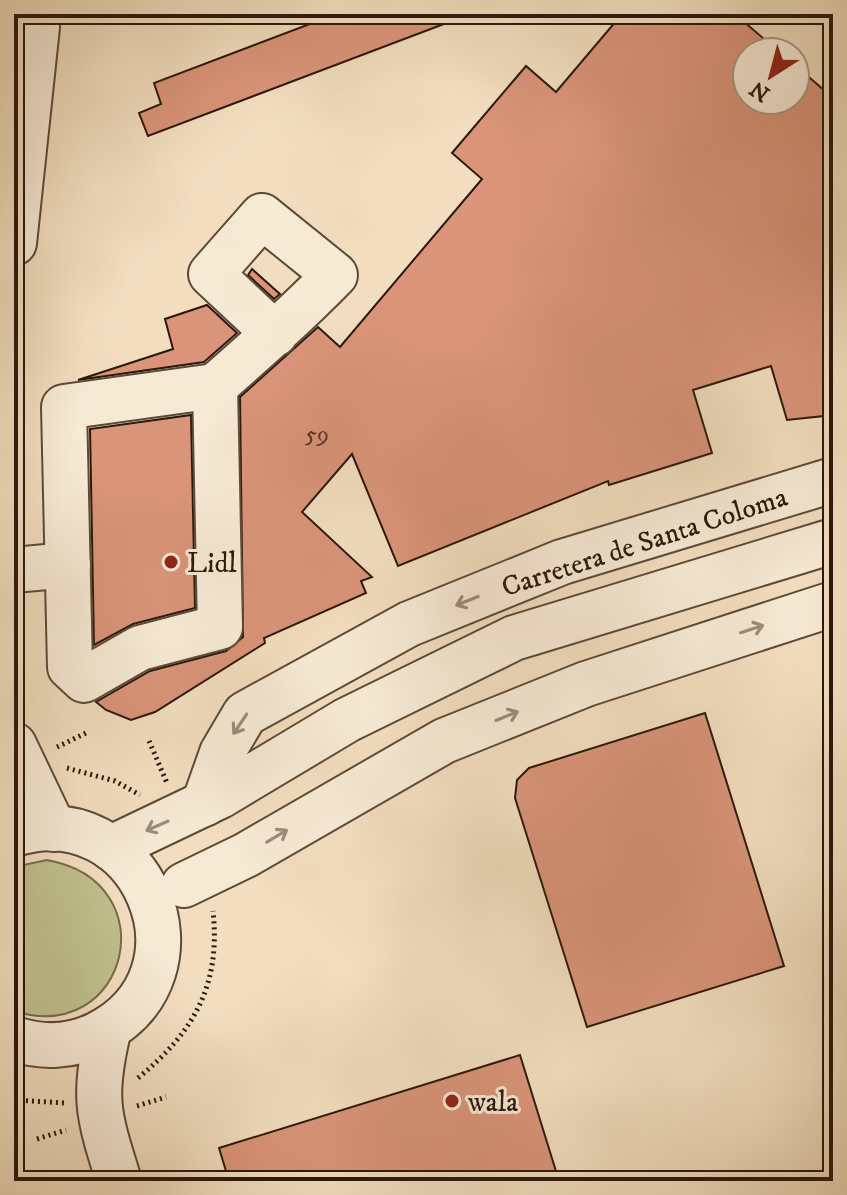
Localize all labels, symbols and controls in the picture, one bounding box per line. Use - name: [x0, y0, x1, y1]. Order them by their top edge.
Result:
- north arrow: [731, 36, 811, 116]
- text: N: [745, 75, 775, 107]
- house number: 59: [305, 420, 329, 450]
- street label: Carretera de Santa Coloma: [497, 480, 792, 605]
- place label: Lidl: [187, 546, 237, 581]
- marker: Lidl: [162, 553, 180, 571]
- one-way arrow: [455, 594, 480, 609]
- one-way arrow: [740, 620, 765, 635]
- one-way arrow: [495, 708, 519, 722]
- one-way arrow: [232, 712, 248, 734]
- one-way arrow: [145, 820, 170, 835]
- one-way arrow: [265, 828, 288, 844]
- place label: wala: [467, 1085, 518, 1120]
- marker: wala: [443, 1092, 461, 1110]

